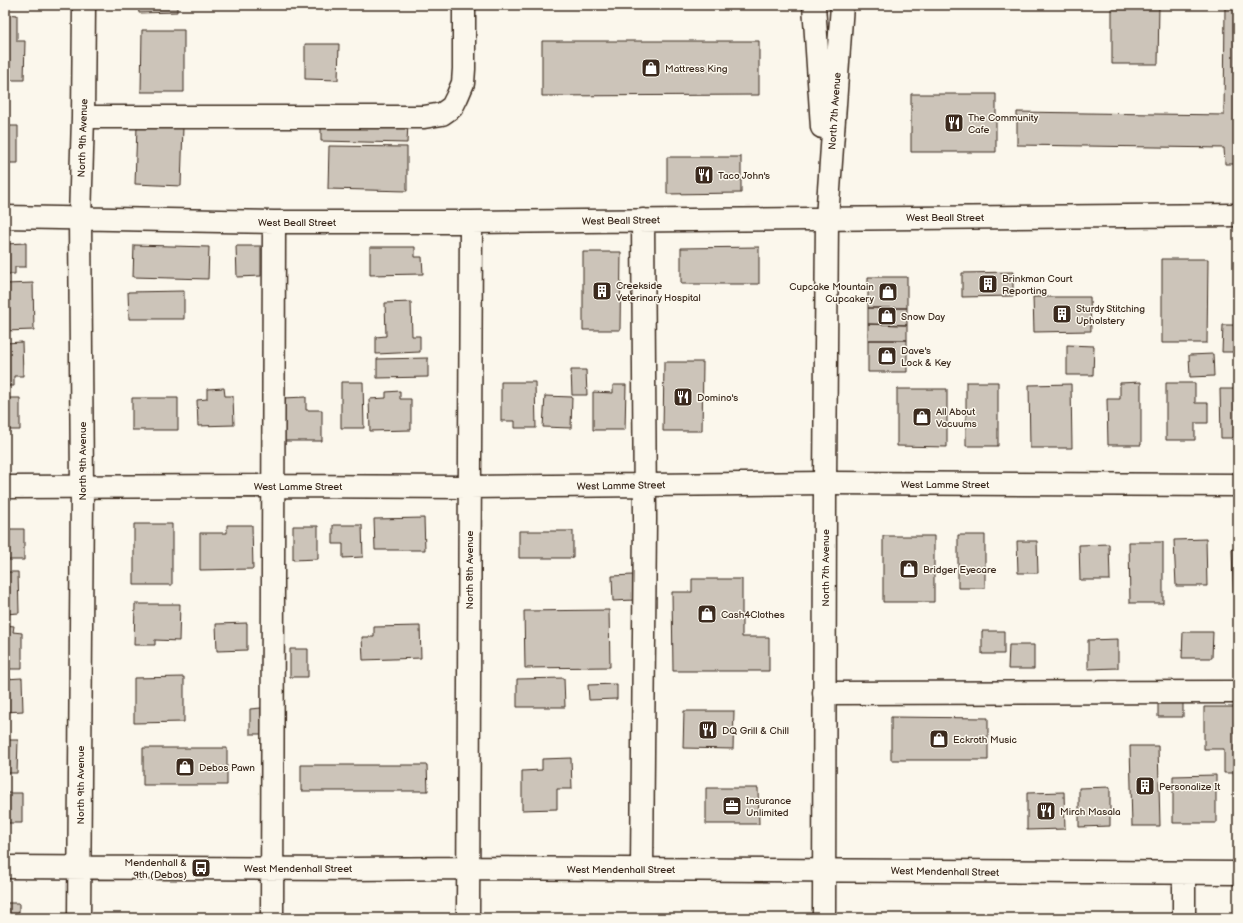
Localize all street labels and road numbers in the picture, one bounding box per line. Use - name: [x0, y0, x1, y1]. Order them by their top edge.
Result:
- street label: North 7th Avenue: [826, 72, 844, 150]
- street label: North 9th Avenue: [76, 98, 90, 178]
- street label: West Beall Street: [906, 212, 984, 224]
- street label: West Beall Street: [582, 214, 660, 228]
- street label: West Beall Street: [258, 217, 336, 229]
- street label: North 9th Avenue: [77, 422, 89, 500]
- street label: West Lamme Street: [577, 479, 665, 493]
- street label: West Lamme Street: [901, 479, 989, 491]
- street label: West Lamme Street: [254, 481, 342, 493]
- street label: North 7th Avenue: [820, 529, 832, 607]
- street label: North 8th Avenue: [464, 530, 476, 609]
- street label: North 9th Avenue: [75, 746, 87, 824]
- street label: West Mendenhall Street: [244, 863, 352, 875]
- street label: West Mendenhall Street: [567, 864, 675, 876]
- street label: West Mendenhall Street: [891, 865, 999, 879]

